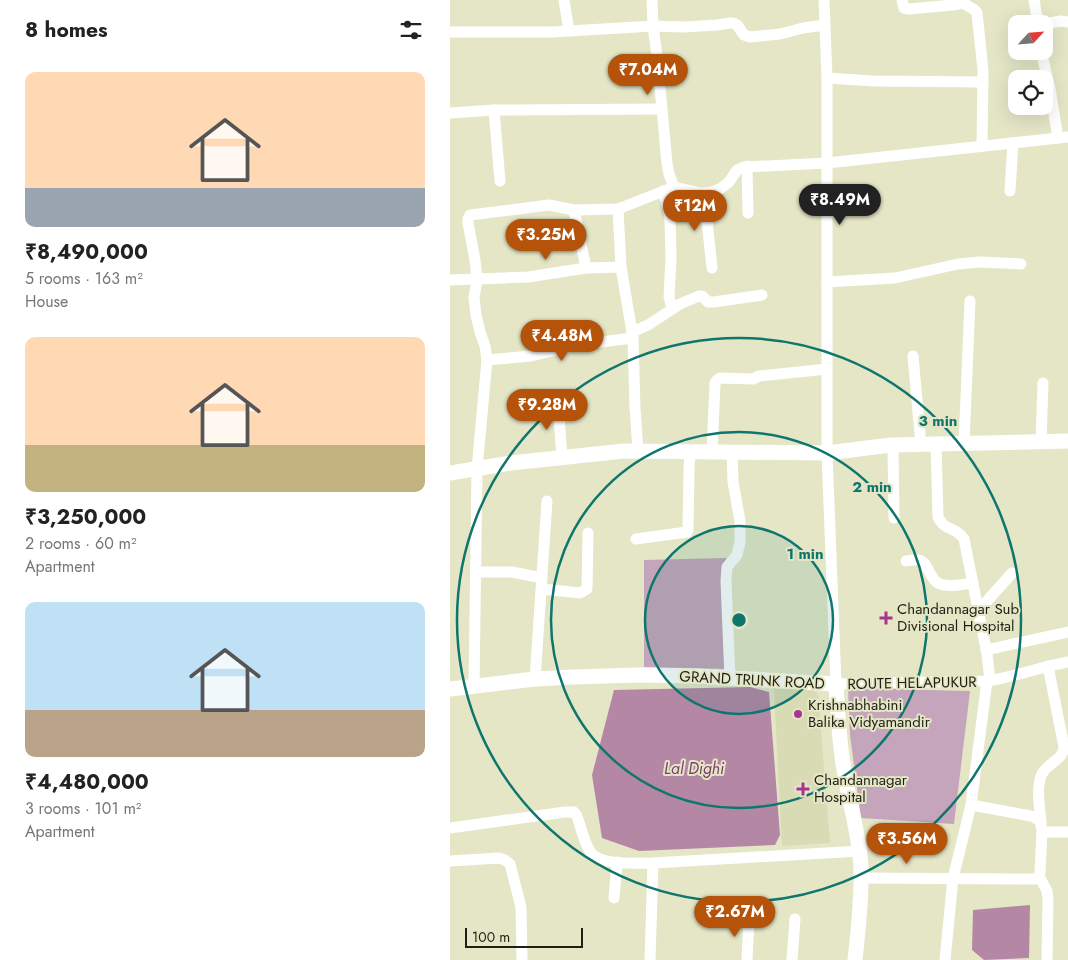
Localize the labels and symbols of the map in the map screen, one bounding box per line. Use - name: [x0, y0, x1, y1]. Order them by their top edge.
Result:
- north arrow: [1008, 15, 1052, 60]
- pin: ₹7.04M: [607, 54, 689, 96]
- pin: ₹8.49M: [799, 184, 881, 226]
- pin: ₹12M: [665, 190, 725, 232]
- pin: ₹3.25M: [505, 218, 587, 261]
- pin: ₹4.48M: [521, 320, 603, 362]
- pin: ₹9.28M: [506, 388, 588, 431]
- text: 3 min: [919, 410, 957, 432]
- text: 2 min: [852, 476, 892, 498]
- text: 1 min: [786, 543, 824, 565]
- place label: Chandannagar Sub Divisional Hospital: [897, 598, 1019, 637]
- centre of rings: [730, 611, 748, 629]
- marker: Chandannagar Sub Divisional Hospital: [879, 611, 893, 625]
- street label: GRAND TRUNK ROAD: [679, 665, 825, 695]
- street label: ROUTE HELAPUKUR: [847, 671, 977, 695]
- place label: Krishnabhabini Balika Vidyamandir: [808, 694, 931, 733]
- marker: Krishnabhabini Balika Vidyamandir: [792, 708, 804, 720]
- water label: Lal Dighi: [664, 757, 725, 780]
- place label: Chandannagar Hospital: [814, 769, 908, 808]
- marker: Chandannagar Hospital: [796, 782, 810, 796]
- pin: ₹3.56M: [866, 822, 948, 865]
- pin: ₹2.67M: [694, 896, 776, 938]
- scale bar: [465, 925, 582, 948]

